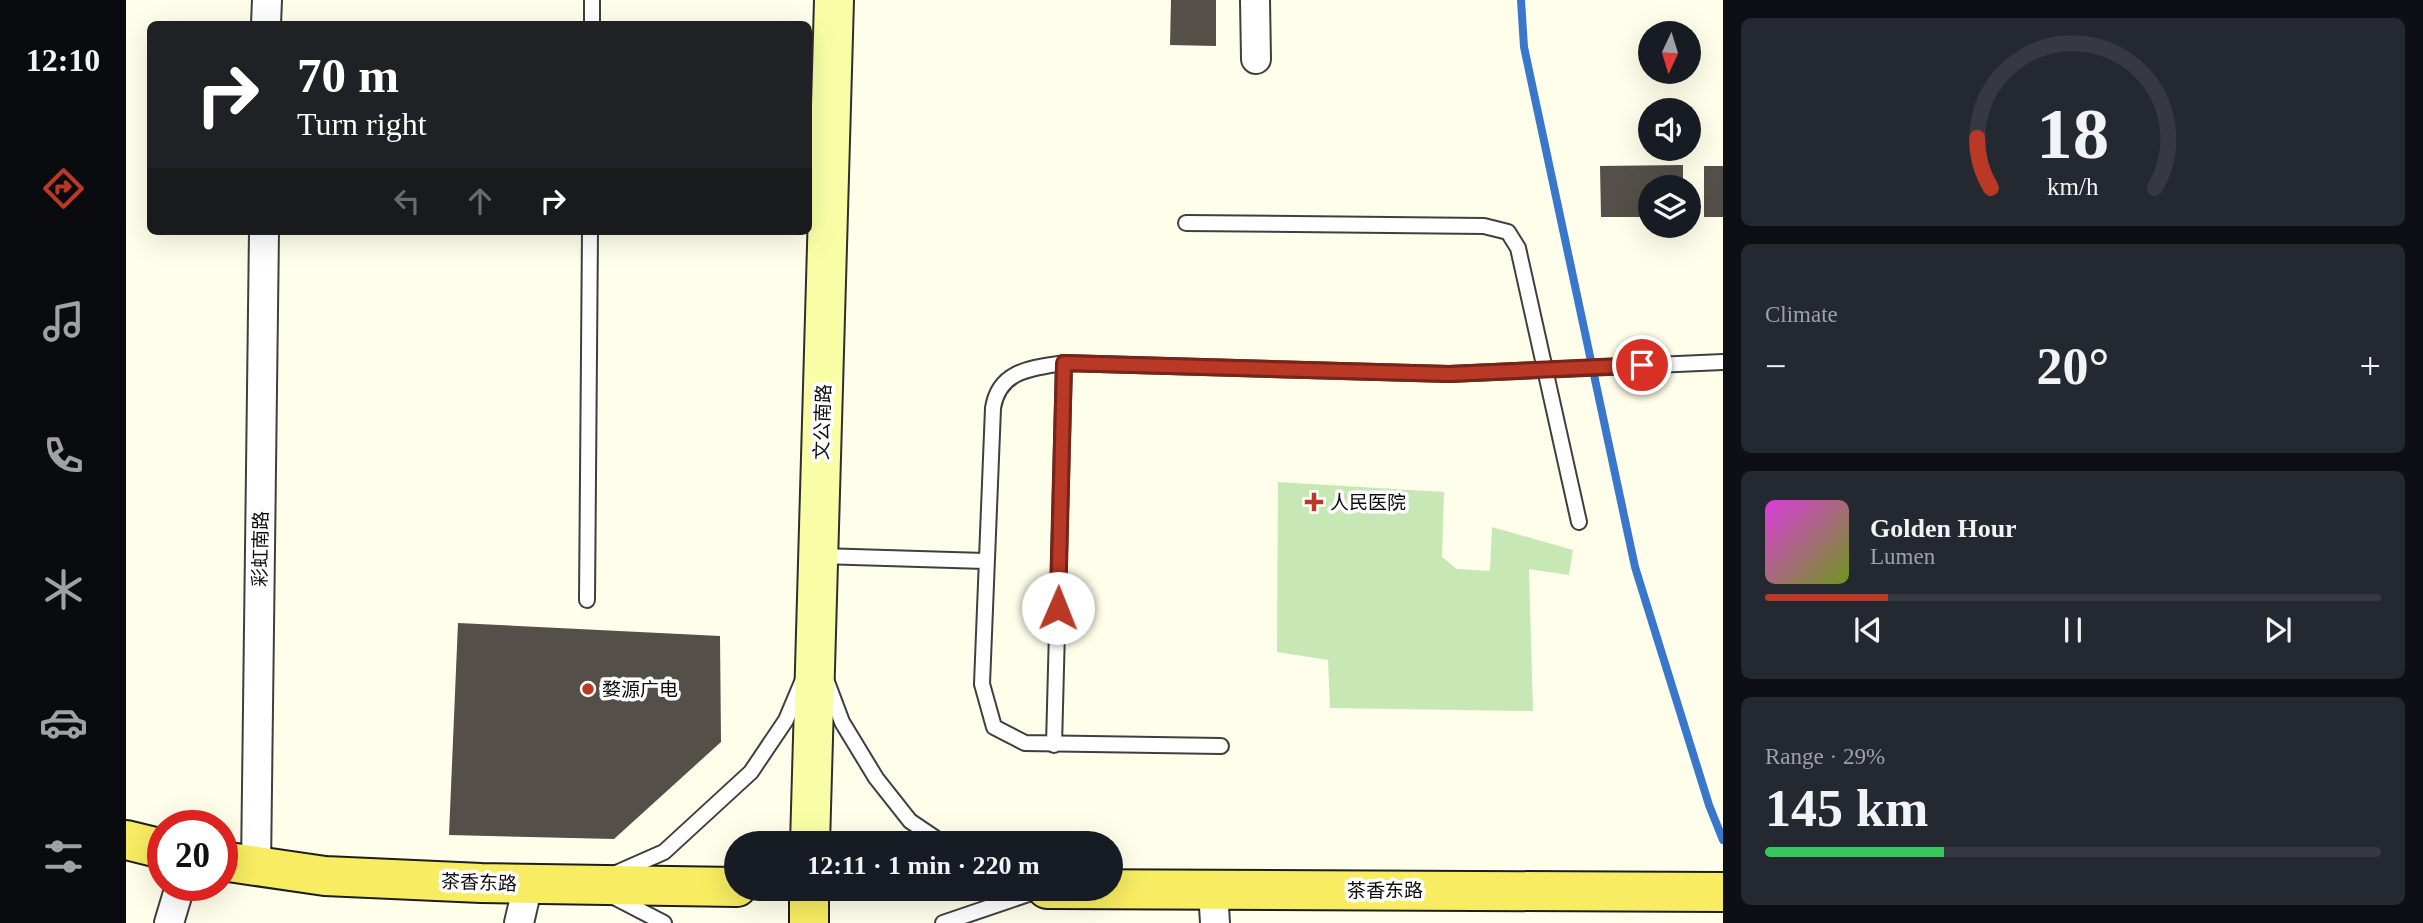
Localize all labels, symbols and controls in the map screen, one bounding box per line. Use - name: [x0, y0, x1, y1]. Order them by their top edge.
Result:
- north arrow: [1638, 21, 1701, 84]
- map controls: [1638, 21, 1701, 238]
- text: 12:10: [26, 42, 100, 78]
- text: 70 m: [297, 48, 399, 103]
- icon: right: [182, 49, 273, 140]
- text: 18: [2037, 94, 2109, 175]
- button: sound: [1638, 98, 1701, 161]
- text: Turn right: [297, 106, 427, 142]
- icon: directions: [39, 164, 88, 213]
- text: km/h: [2047, 173, 2099, 200]
- button: layers: [1638, 175, 1701, 238]
- icon: left: [388, 182, 426, 220]
- icon: ahead: [461, 182, 499, 220]
- icon: right: [534, 182, 572, 220]
- icon: music: [39, 297, 88, 346]
- text: Climate: [1765, 302, 1838, 327]
- pin: [1612, 335, 1672, 395]
- text: 20°: [2037, 338, 2109, 395]
- text: −: [1765, 345, 1786, 387]
- text: +: [2360, 345, 2381, 387]
- icon: arrive: [1623, 346, 1661, 384]
- street label: 文公南路: [811, 384, 834, 460]
- icon: phone: [39, 431, 88, 480]
- marker: 人民医院: [1304, 492, 1324, 512]
- place label: 人民医院: [1330, 492, 1406, 513]
- street label: 彩虹南路: [249, 511, 272, 587]
- text: Golden Hour: [1870, 514, 2017, 543]
- text: Lumen: [1870, 544, 1935, 569]
- icon: climate: [39, 565, 88, 614]
- position arrow: [1021, 571, 1095, 645]
- icon: previous: [1849, 611, 1887, 649]
- icon: pause: [2054, 611, 2092, 649]
- icon: next: [2259, 611, 2297, 649]
- place label: 婺源广电: [602, 679, 678, 700]
- marker: 婺源广电: [580, 681, 596, 697]
- icon: car: [39, 698, 88, 747]
- text: Range · 29%: [1765, 744, 1885, 769]
- text: 145 km: [1765, 780, 1928, 837]
- speed limit sign: 20: [147, 810, 238, 901]
- icon: filters: [39, 832, 88, 881]
- text: 12:11 · 1 min · 220 m: [807, 851, 1040, 880]
- street label: 茶香东路: [441, 871, 517, 894]
- street label: 茶香东路: [1347, 880, 1423, 901]

